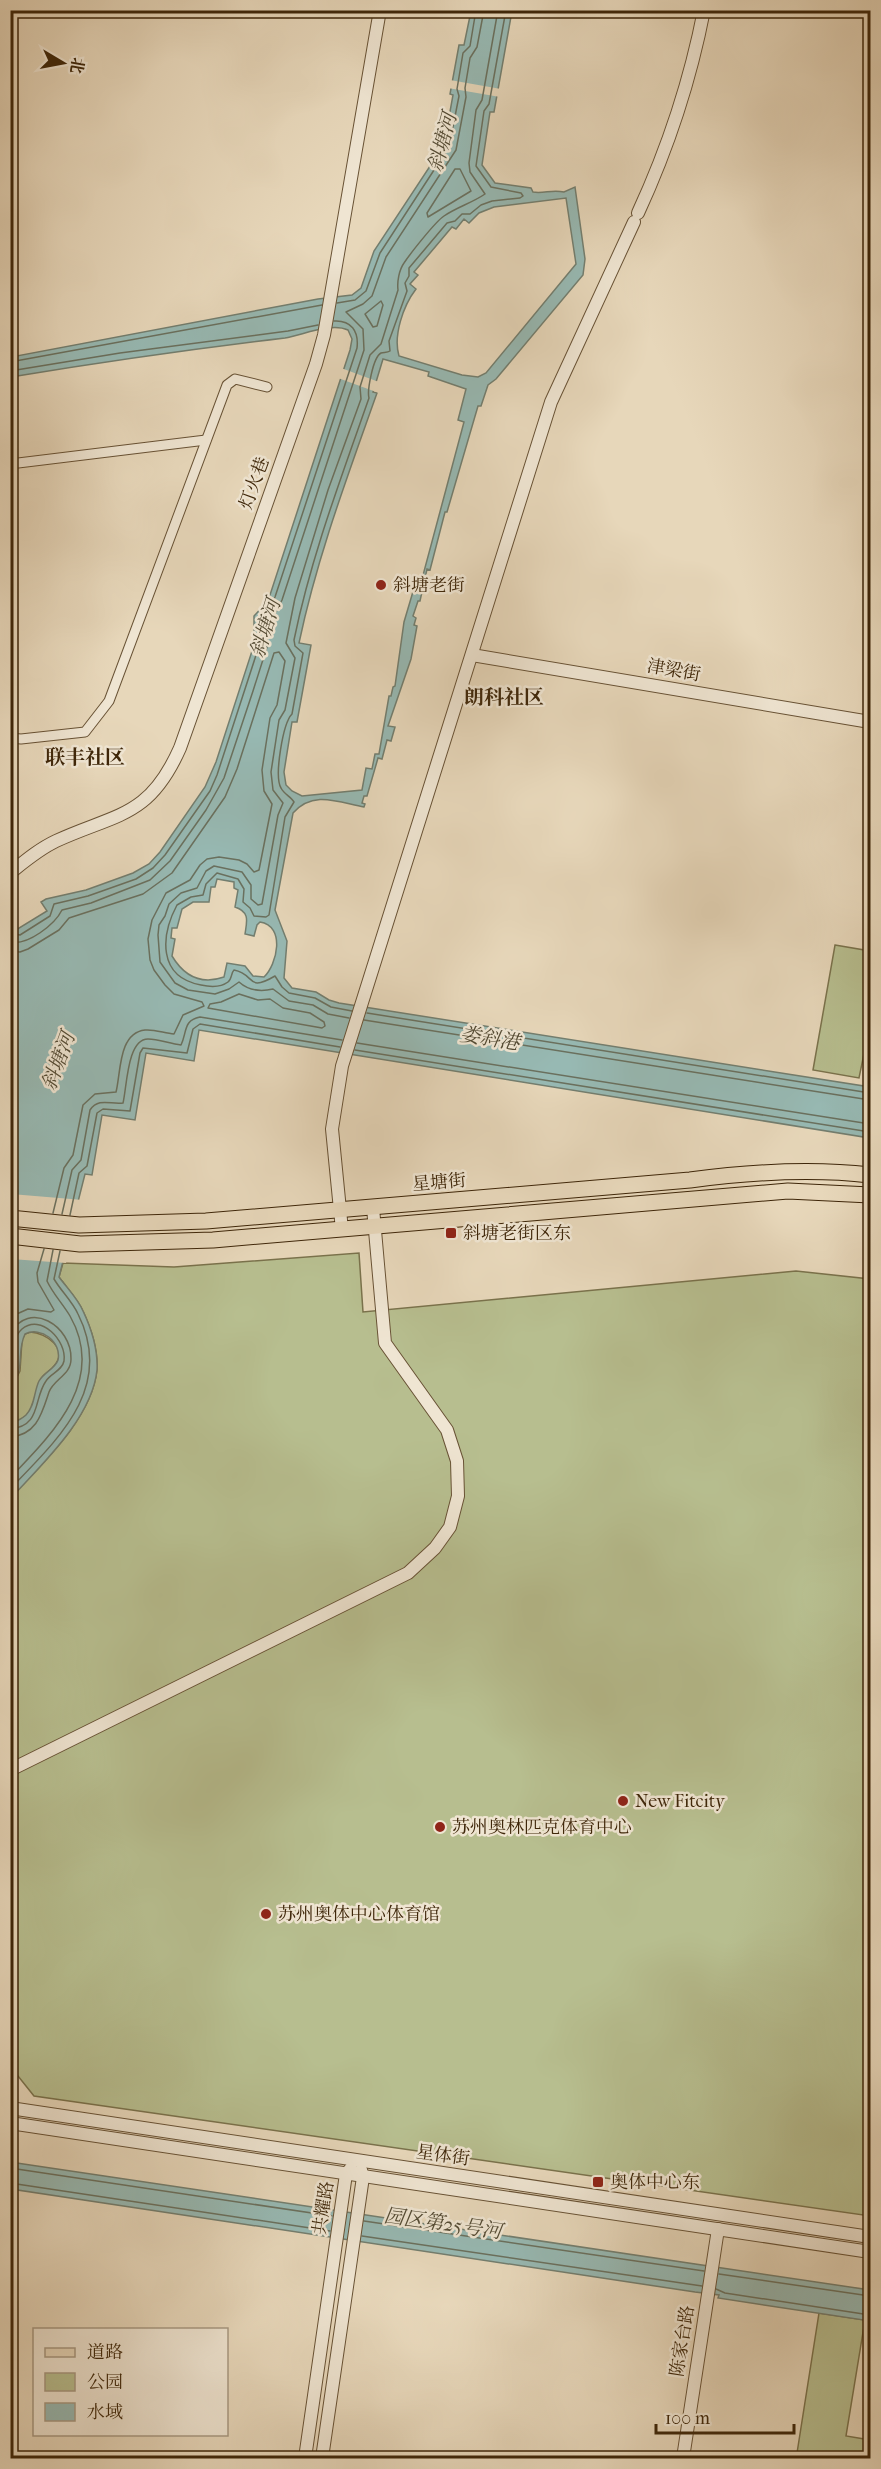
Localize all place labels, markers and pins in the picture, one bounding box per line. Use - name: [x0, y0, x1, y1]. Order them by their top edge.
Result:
- place label: 斜塘老街: [393, 575, 465, 596]
- marker: 斜塘老街: [374, 578, 388, 592]
- place label: 斜塘老街区东: [463, 1223, 571, 1244]
- marker: 斜塘老街区东: [444, 1226, 458, 1240]
- place label: New Fitcity: [635, 1791, 726, 1812]
- marker: New Fitcity: [616, 1794, 630, 1808]
- place label: 苏州奥林匹克体育中心: [452, 1817, 632, 1838]
- marker: 苏州奥林匹克体育中心: [433, 1820, 447, 1834]
- place label: 苏州奥体中心体育馆: [278, 1904, 440, 1925]
- marker: 苏州奥体中心体育馆: [259, 1907, 273, 1921]
- place label: 奥体中心东: [610, 2172, 700, 2193]
- marker: 奥体中心东: [591, 2175, 605, 2189]

